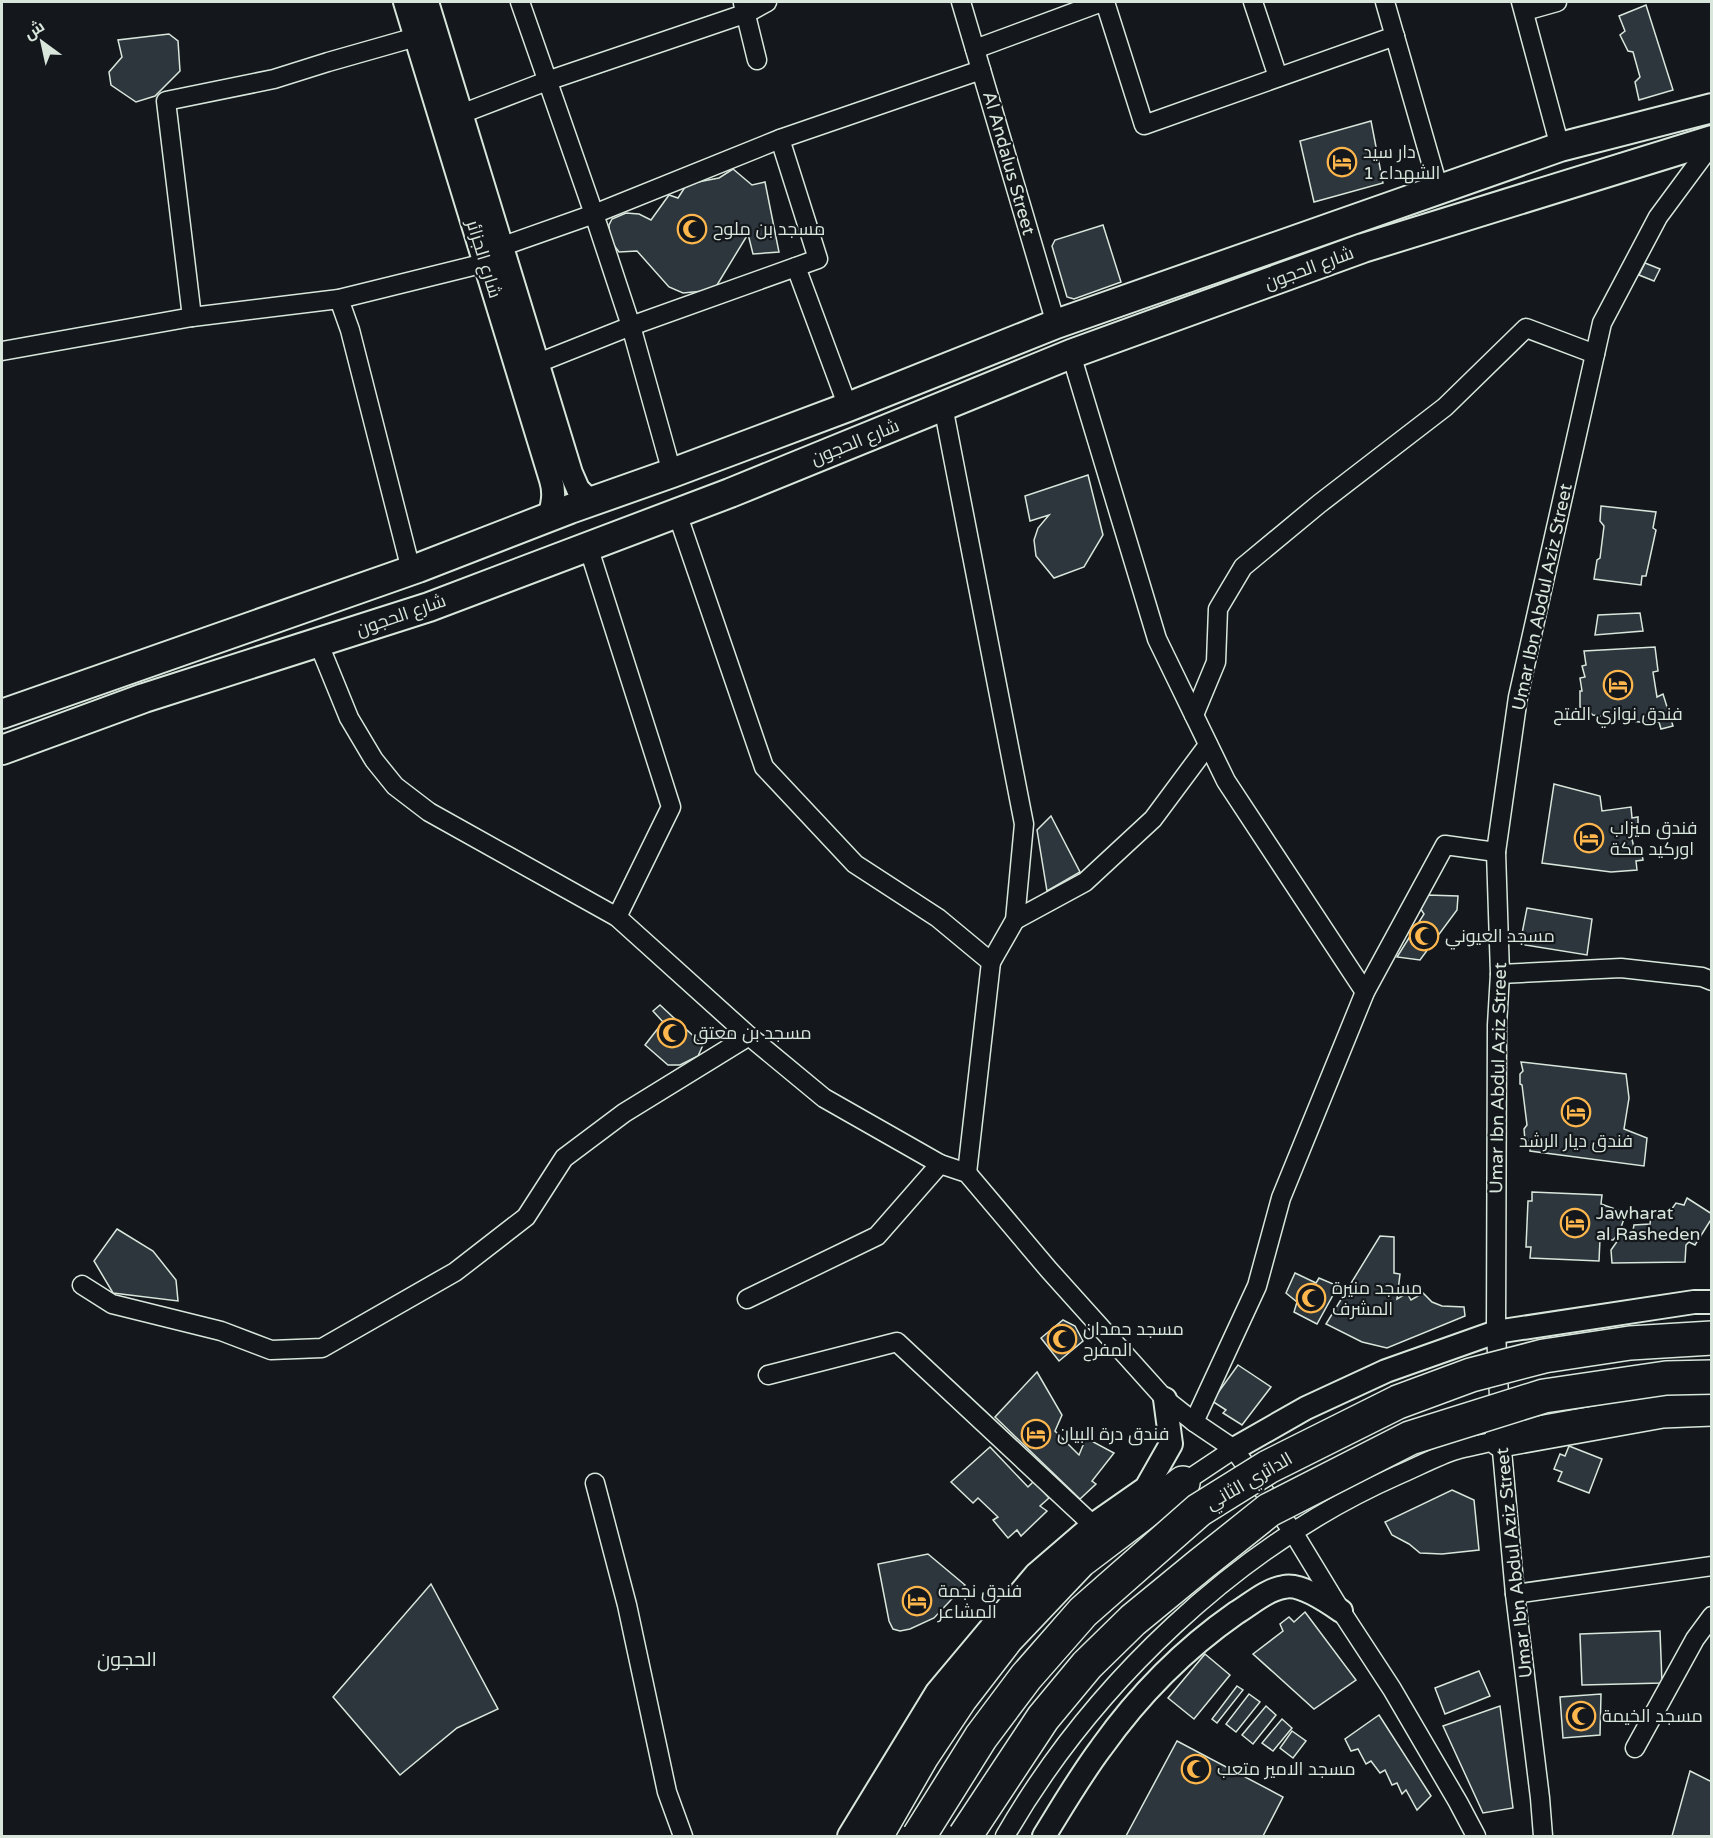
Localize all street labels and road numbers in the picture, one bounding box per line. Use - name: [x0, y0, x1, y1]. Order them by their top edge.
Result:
- street label: Al Andalus Street: [978, 89, 1040, 237]
- street label: شارع الجزائر: [460, 216, 506, 301]
- street label: شارع الحجون: [1261, 242, 1357, 295]
- street label: شارع الحجون: [808, 414, 903, 471]
- street label: Umar Ibn Abdul Aziz Street: [1507, 481, 1577, 713]
- street label: شارع الحجون: [353, 589, 449, 642]
- street label: Umar Ibn Abdul Aziz Street: [1485, 962, 1511, 1194]
- street label: الدائري الثاني: [1202, 1447, 1298, 1517]
- street label: Umar Ibn Abdul Aziz Street: [1491, 1447, 1537, 1679]

